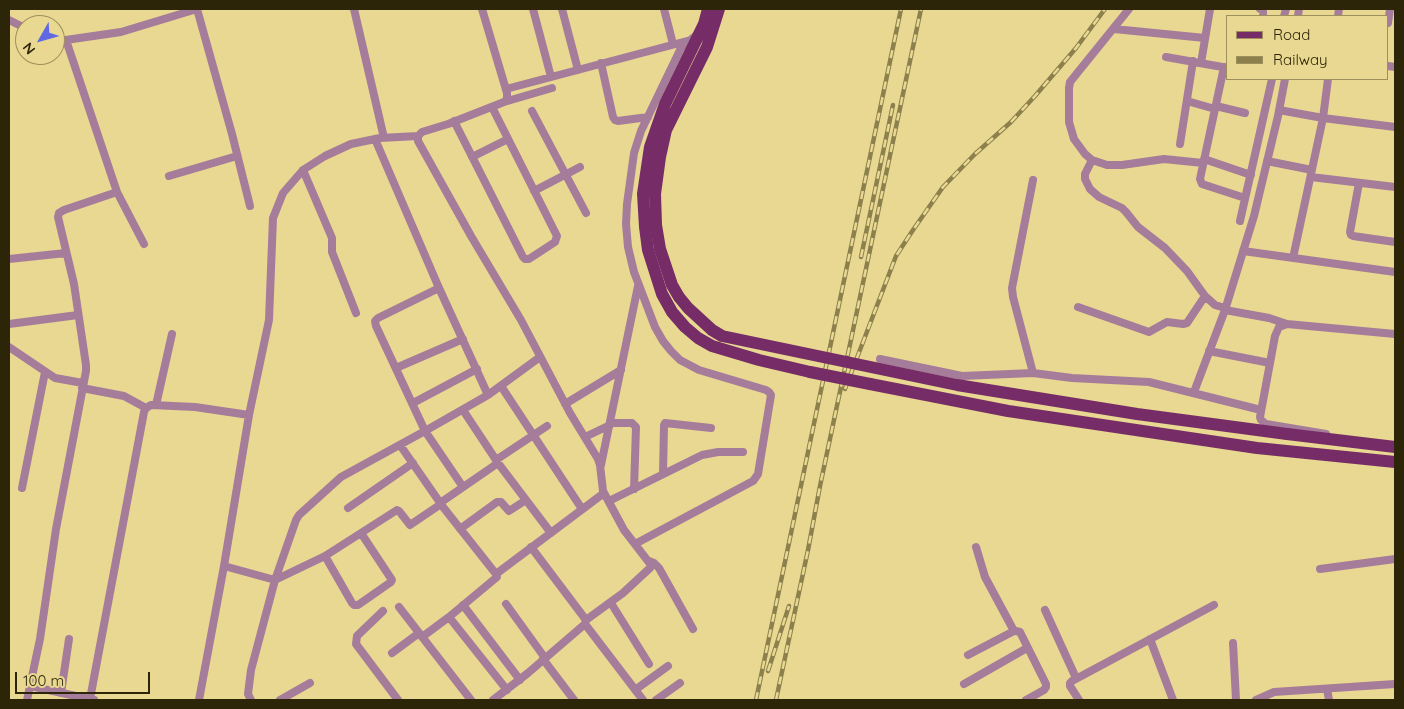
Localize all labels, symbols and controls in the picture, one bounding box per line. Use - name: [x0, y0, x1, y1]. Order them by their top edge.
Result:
- north arrow: [15, 15, 65, 65]
- legend: [1226, 15, 1389, 80]
- text: Road: [1273, 25, 1310, 44]
- text: N: [19, 39, 39, 58]
- text: Railway: [1273, 50, 1328, 69]
- scale bar: [18, 662, 152, 694]
- text: 100 m: [23, 671, 64, 690]

